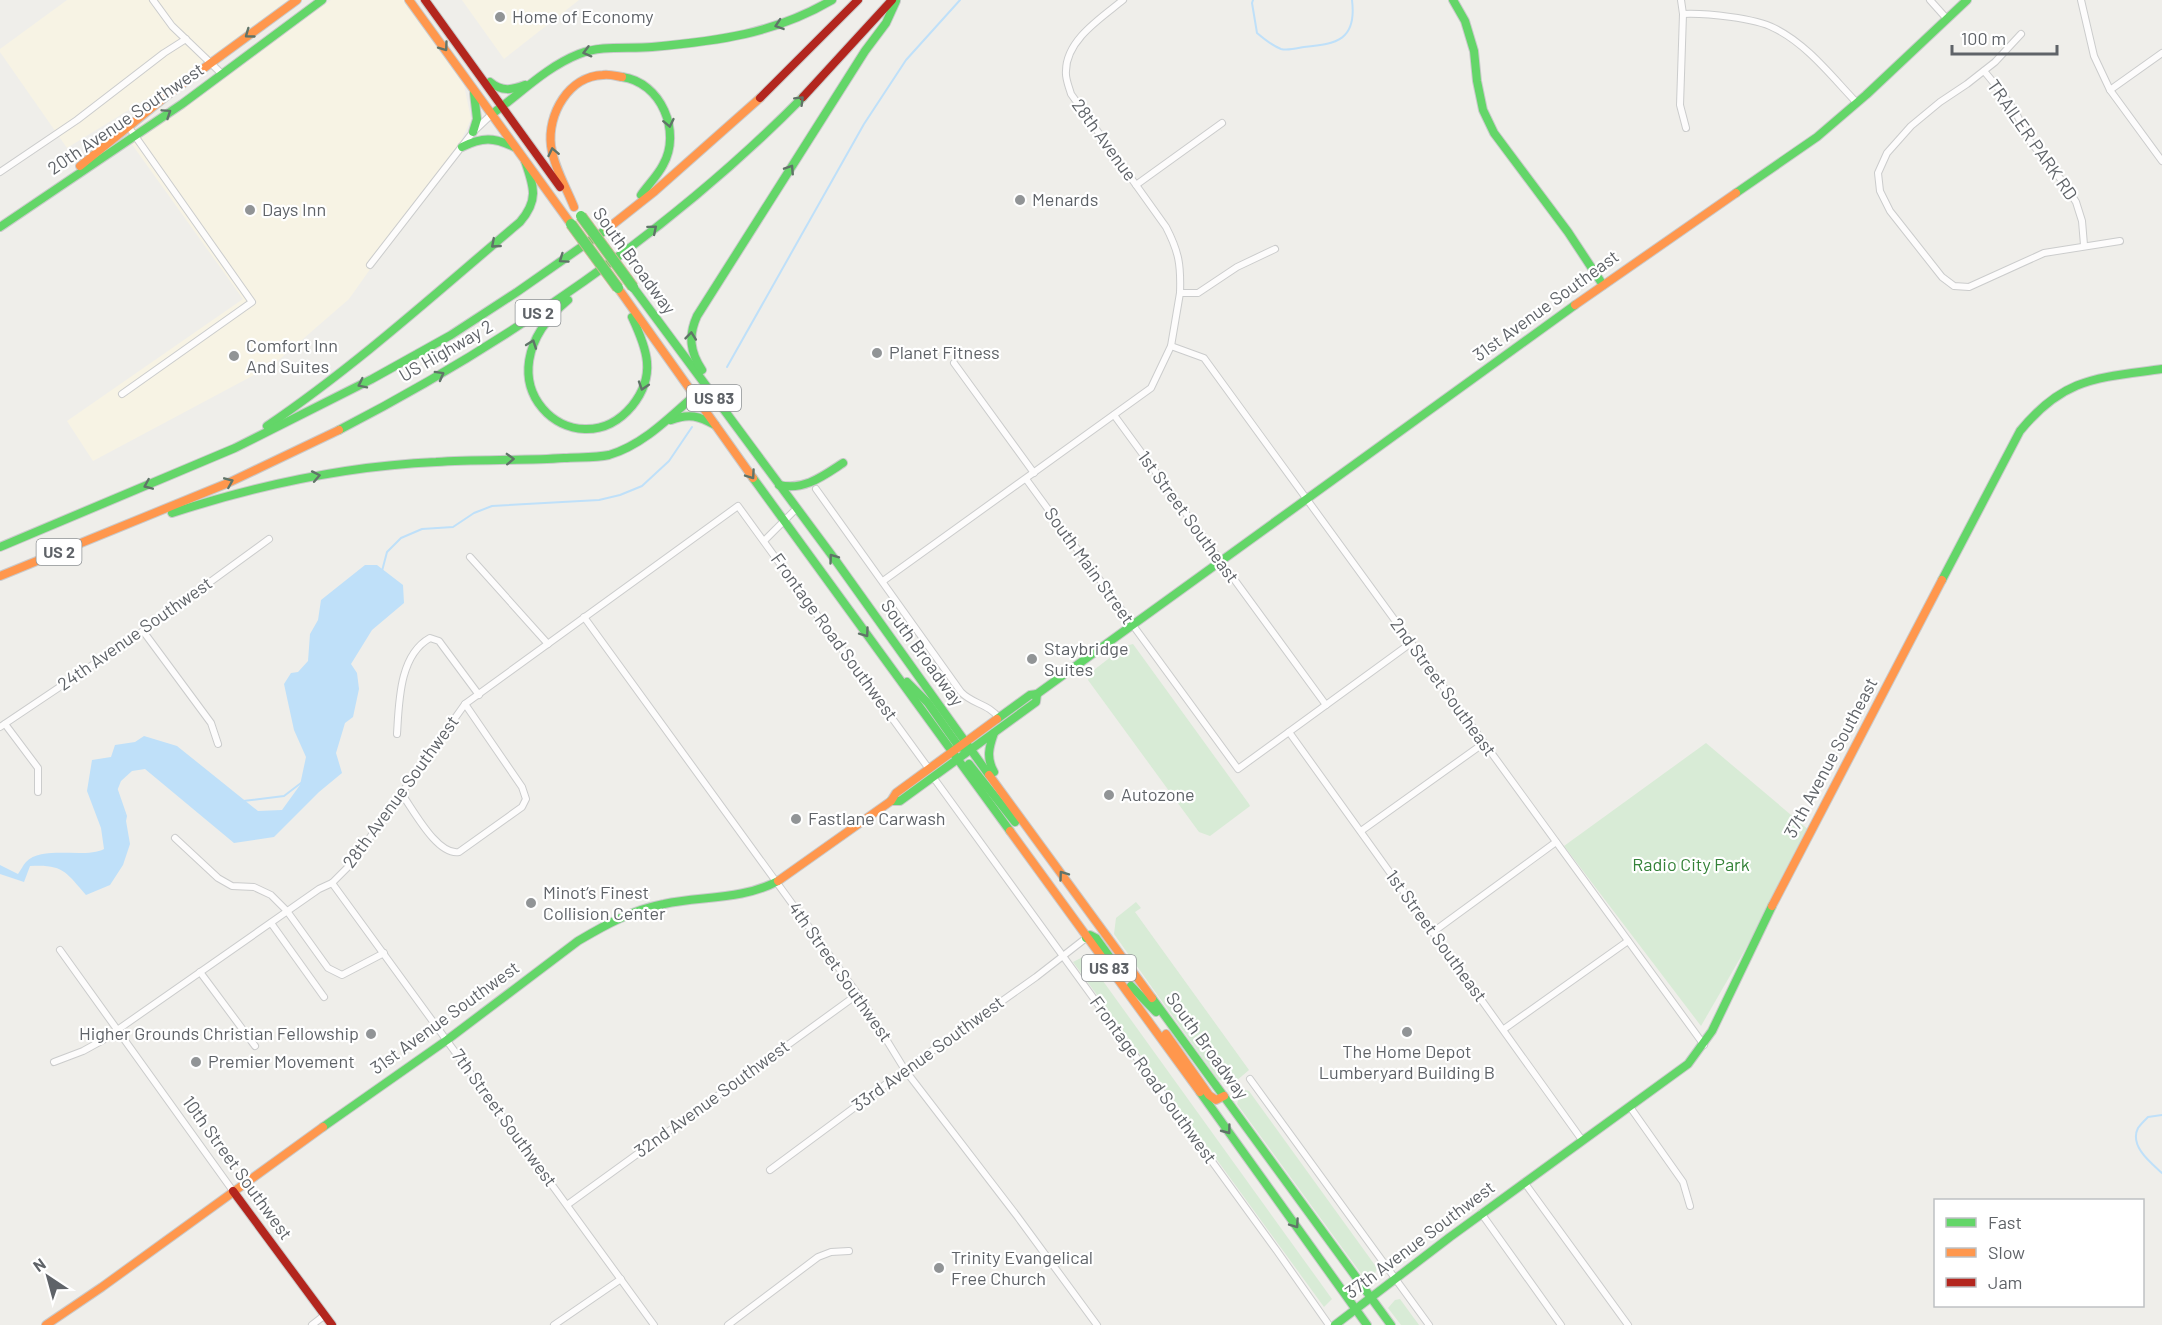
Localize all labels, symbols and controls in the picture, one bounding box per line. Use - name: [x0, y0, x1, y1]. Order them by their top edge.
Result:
- place label: Home of Economy: [512, 5, 654, 27]
- marker: Home of Economy: [493, 10, 507, 24]
- one-way arrow: [774, 18, 785, 30]
- scale bar: [1952, 18, 2057, 56]
- one-way arrow: [245, 27, 256, 38]
- text: 100 m: [1961, 27, 2006, 49]
- one-way arrow: [436, 41, 447, 52]
- one-way arrow: [582, 45, 593, 57]
- street label: 20th Avenue Southwest: [43, 58, 208, 179]
- street label: TRAILER PARK RD: [1983, 75, 2083, 204]
- street label: 28th Avenue: [1068, 94, 1142, 185]
- one-way arrow: [792, 97, 803, 108]
- one-way arrow: [161, 110, 172, 121]
- one-way arrow: [662, 118, 675, 128]
- one-way arrow: [547, 147, 560, 157]
- one-way arrow: [782, 165, 794, 175]
- place label: Menards: [1032, 188, 1098, 210]
- marker: Menards: [1013, 193, 1027, 207]
- place label: Days Inn: [262, 198, 326, 220]
- marker: Days Inn: [243, 203, 257, 217]
- street label: South Broadway: [589, 203, 681, 318]
- one-way arrow: [646, 225, 657, 236]
- one-way arrow: [491, 236, 502, 247]
- street label: 31st Avenue Southeast: [1468, 245, 1623, 366]
- one-way arrow: [559, 252, 570, 263]
- road number: US 2: [516, 300, 560, 326]
- street label: US Highway 2: [395, 314, 496, 386]
- one-way arrow: [684, 331, 697, 341]
- place label: Comfort Inn And Suites: [246, 334, 338, 377]
- one-way arrow: [525, 340, 538, 350]
- place label: Planet Fitness: [889, 341, 1000, 363]
- marker: Planet Fitness: [870, 346, 884, 360]
- marker: Comfort Inn And Suites: [227, 349, 241, 363]
- one-way arrow: [434, 370, 445, 382]
- one-way arrow: [358, 377, 369, 389]
- one-way arrow: [638, 380, 650, 391]
- road number: US 83: [687, 385, 741, 411]
- street label: 1st Street Southeast: [1134, 446, 1244, 587]
- one-way arrow: [505, 453, 514, 465]
- one-way arrow: [744, 468, 755, 479]
- one-way arrow: [310, 470, 320, 483]
- one-way arrow: [223, 477, 234, 489]
- one-way arrow: [143, 478, 154, 490]
- street label: South Main Street: [1040, 503, 1140, 628]
- road number: US 2: [36, 539, 82, 565]
- street label: Frontage Road Southwest: [767, 549, 903, 724]
- one-way arrow: [829, 554, 840, 565]
- street label: 24th Avenue Southwest: [53, 572, 216, 695]
- street label: South Broadway: [877, 595, 969, 710]
- street label: 2nd Street Southeast: [1386, 613, 1501, 760]
- one-way arrow: [858, 627, 869, 638]
- place label: Staybridge Suites: [1044, 637, 1128, 680]
- marker: Staybridge Suites: [1025, 652, 1039, 666]
- street label: 37th Avenue Southeast: [1779, 674, 1882, 841]
- street label: 28th Avenue Southwest: [337, 711, 463, 872]
- place label: Autozone: [1121, 783, 1195, 805]
- marker: Autozone: [1102, 788, 1116, 802]
- place label: Fastlane Carwash: [808, 807, 946, 829]
- marker: Fastlane Carwash: [789, 812, 803, 826]
- park label: Radio City Park: [1632, 853, 1750, 875]
- street label: 1st Street Southeast: [1382, 865, 1492, 1006]
- one-way arrow: [1059, 871, 1070, 882]
- place label: Minot’s Finest Collision Center: [543, 881, 666, 924]
- marker: Minot’s Finest Collision Center: [524, 896, 538, 910]
- street label: 4th Street Southwest: [784, 897, 897, 1046]
- road number: US 83: [1082, 955, 1136, 981]
- street label: 31st Avenue Southwest: [366, 956, 523, 1079]
- street label: South Broadway: [1162, 988, 1254, 1103]
- street label: 33rd Avenue Southwest: [847, 991, 1008, 1116]
- street label: Frontage Road Southwest: [1086, 992, 1222, 1167]
- place label: Higher Grounds Christian Fellowship: [79, 1022, 359, 1044]
- marker: The Home Depot Lumberyard Building B: [1400, 1025, 1414, 1039]
- marker: Higher Grounds Christian Fellowship: [364, 1027, 378, 1041]
- street label: 32nd Avenue Southwest: [630, 1035, 793, 1162]
- place label: The Home Depot Lumberyard Building B: [1319, 1040, 1495, 1083]
- street label: 7th Street Southwest: [448, 1044, 562, 1190]
- place label: Premier Movement: [208, 1050, 355, 1072]
- marker: Premier Movement: [189, 1055, 203, 1069]
- street label: 10th Street Southwest: [178, 1091, 297, 1244]
- one-way arrow: [1219, 1123, 1230, 1134]
- street label: 37th Avenue Southwest: [1340, 1176, 1499, 1303]
- legend: [1934, 1199, 2144, 1307]
- text: Fast: [1988, 1211, 2022, 1233]
- one-way arrow: [1288, 1218, 1299, 1229]
- text: Slow: [1988, 1241, 2025, 1263]
- place label: Trinity Evangelical Free Church: [951, 1246, 1093, 1289]
- north arrow: [18, 1247, 78, 1307]
- text: N: [29, 1254, 49, 1275]
- marker: Trinity Evangelical Free Church: [932, 1261, 946, 1275]
- text: Jam: [1988, 1271, 2022, 1293]

